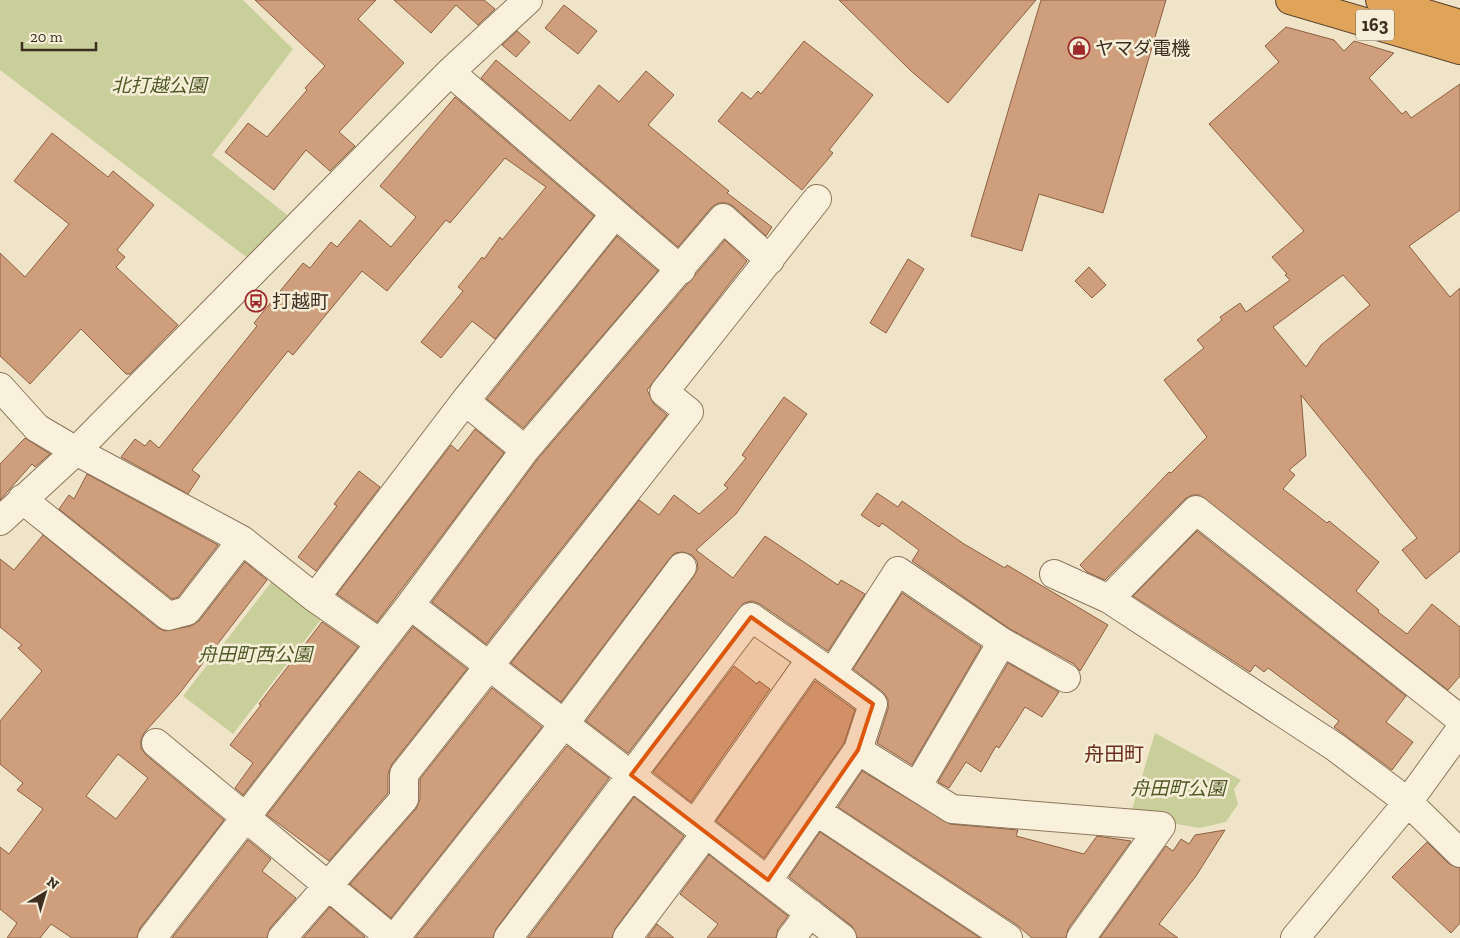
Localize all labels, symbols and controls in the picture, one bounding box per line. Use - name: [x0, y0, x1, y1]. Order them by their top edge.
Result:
- road number: 163: [1356, 10, 1394, 40]
- scale bar: [22, 20, 96, 52]
- text: 20 m: [30, 28, 63, 46]
- shop icon: ヤマダ電機: [1067, 36, 1091, 60]
- place label: ヤマダ電機: [1095, 37, 1190, 60]
- park label: 北打越公園: [111, 74, 209, 97]
- bus stop icon: 打越町: [244, 289, 268, 313]
- place label: 打越町: [272, 290, 329, 313]
- park label: 舟田町西公園: [198, 643, 315, 666]
- district label: 舟田町: [1084, 742, 1144, 766]
- park label: 舟田町公園: [1130, 777, 1228, 800]
- north arrow: [20, 868, 70, 918]
- text: N: [43, 873, 62, 893]

